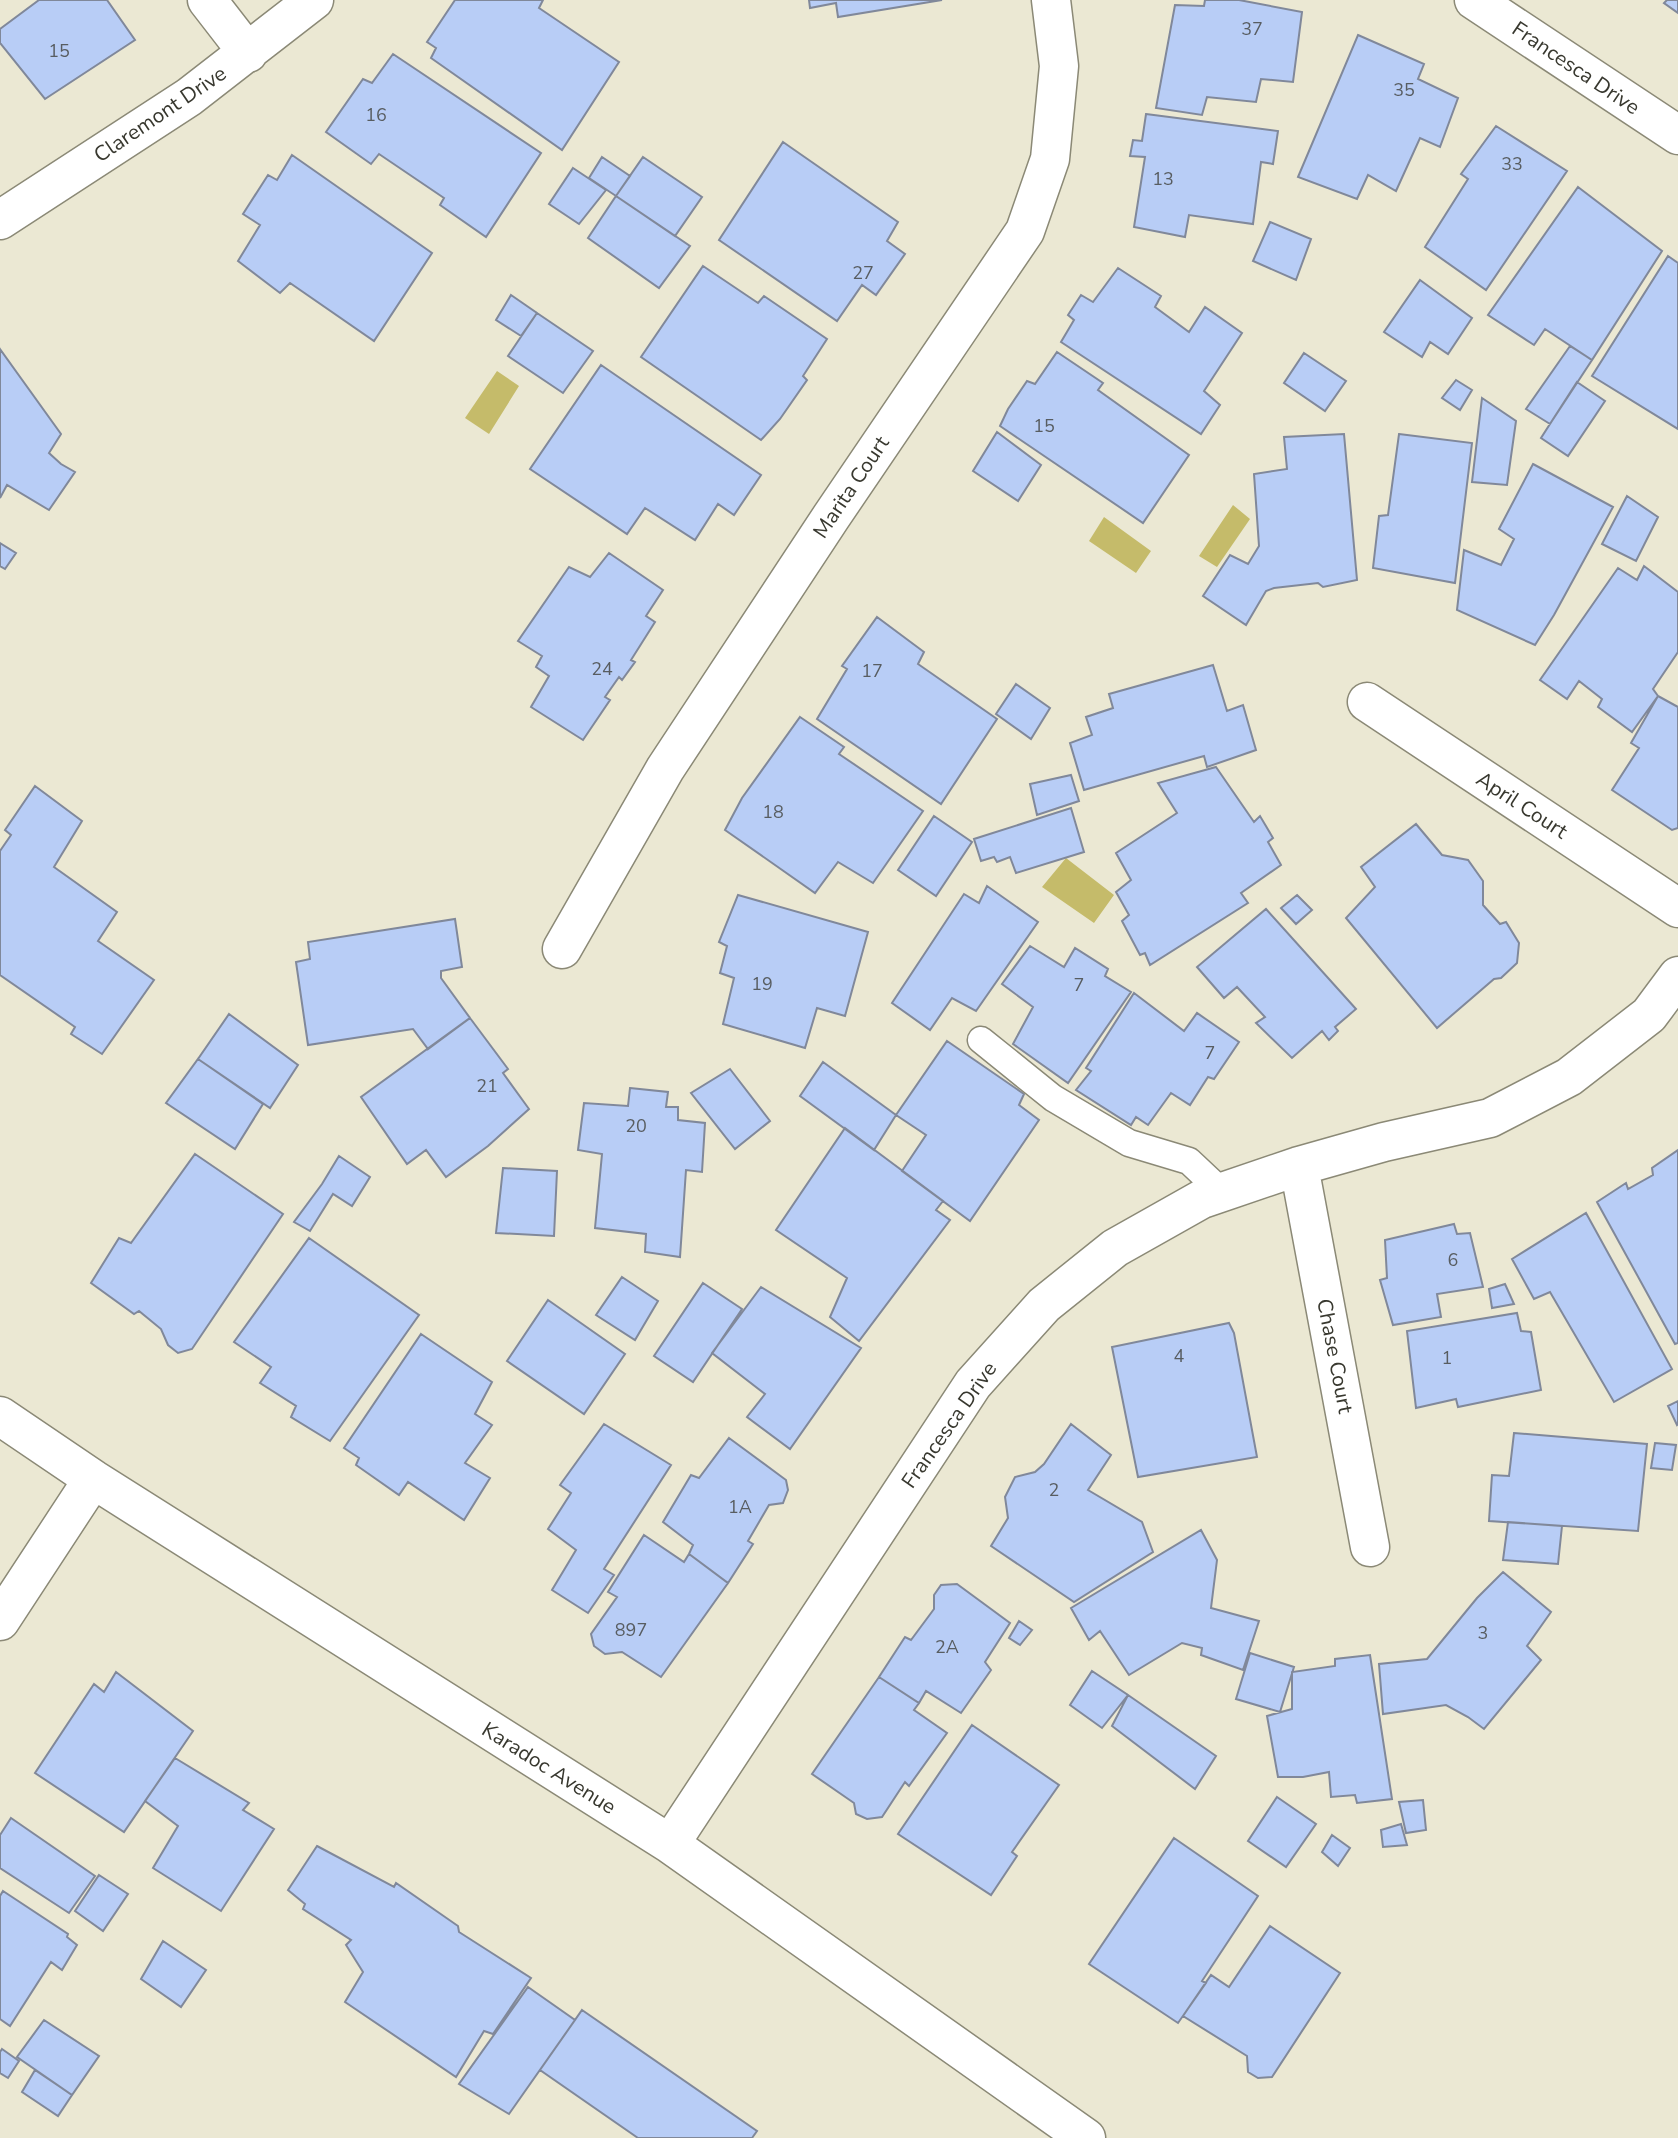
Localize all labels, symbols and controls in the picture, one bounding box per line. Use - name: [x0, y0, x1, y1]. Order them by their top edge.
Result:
- street label: Francesca Drive: [1507, 15, 1645, 121]
- house number: 37: [1241, 17, 1263, 41]
- house number: 15: [48, 39, 70, 63]
- street label: Claremont Drive: [88, 59, 232, 169]
- house number: 35: [1393, 78, 1415, 102]
- house number: 16: [365, 103, 387, 127]
- house number: 33: [1501, 152, 1523, 176]
- house number: 13: [1152, 167, 1174, 191]
- house number: 27: [852, 261, 874, 285]
- house number: 15: [1033, 414, 1055, 438]
- street label: Marita Court: [807, 430, 896, 544]
- house number: 24: [591, 657, 613, 681]
- house number: 17: [861, 659, 883, 683]
- street label: April Court: [1471, 765, 1574, 845]
- house number: 18: [762, 800, 784, 824]
- house number: 19: [751, 972, 773, 996]
- house number: 7: [1074, 973, 1084, 997]
- house number: 7: [1205, 1041, 1215, 1065]
- house number: 21: [476, 1074, 498, 1098]
- house number: 20: [625, 1114, 647, 1138]
- house number: 6: [1448, 1248, 1458, 1272]
- street label: Chase Court: [1310, 1296, 1360, 1416]
- house number: 4: [1174, 1344, 1185, 1368]
- house number: 1: [1442, 1346, 1452, 1370]
- street label: Francesca Drive: [895, 1356, 1003, 1494]
- house number: 2: [1049, 1478, 1059, 1502]
- house number: 1A: [728, 1495, 752, 1519]
- house number: 897: [615, 1618, 647, 1642]
- house number: 3: [1478, 1621, 1488, 1645]
- house number: 2A: [935, 1635, 959, 1659]
- street label: Karadoc Avenue: [477, 1716, 621, 1820]

